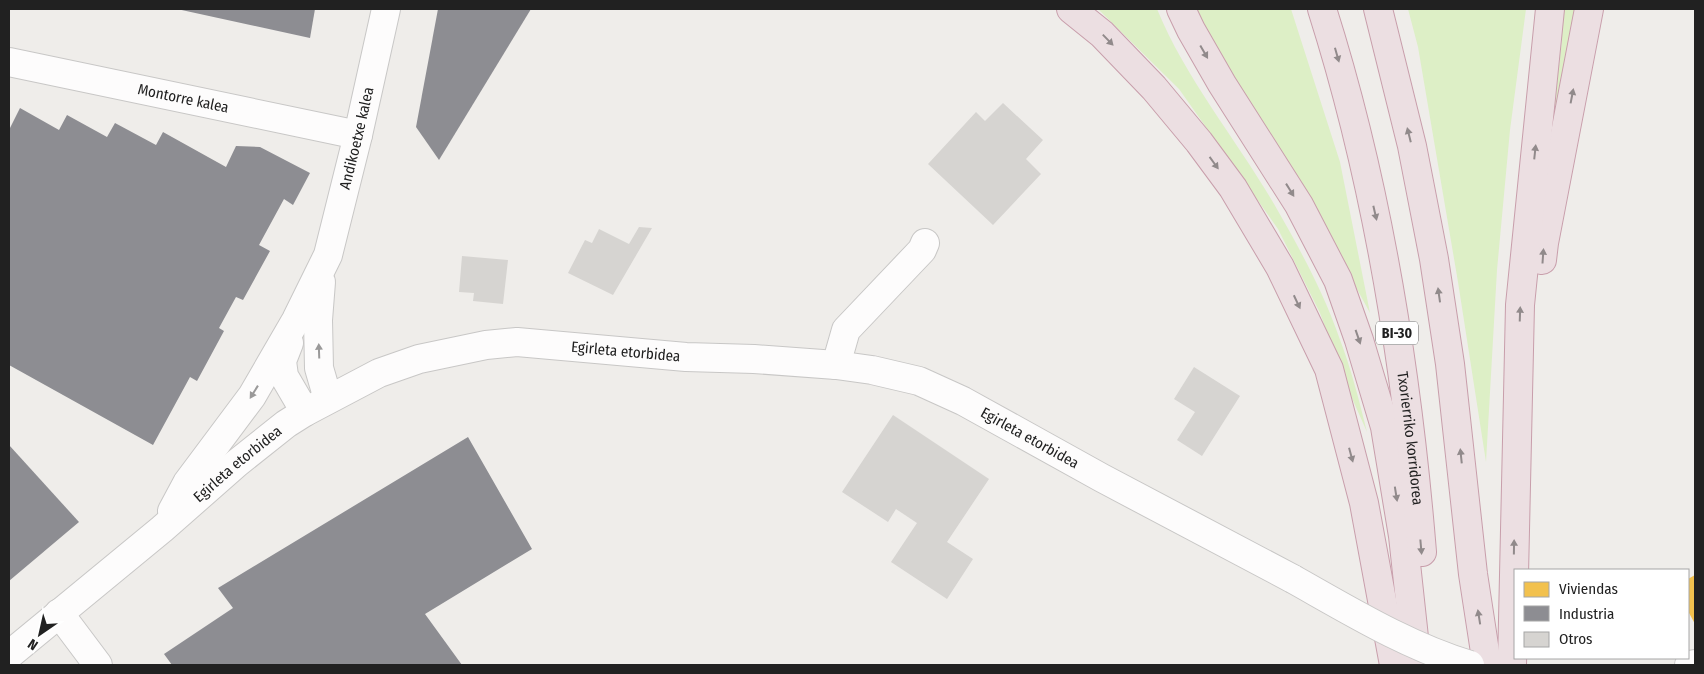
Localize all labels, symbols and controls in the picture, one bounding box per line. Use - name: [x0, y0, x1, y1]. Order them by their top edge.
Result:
- one-way arrow: [1102, 34, 1114, 46]
- one-way arrow: [1199, 45, 1208, 59]
- one-way arrow: [1333, 48, 1341, 63]
- street label: Montorre kalea: [136, 80, 230, 117]
- street label: Andikoetxe kalea: [336, 85, 377, 191]
- one-way arrow: [1568, 88, 1576, 103]
- one-way arrow: [1405, 127, 1413, 142]
- one-way arrow: [1531, 144, 1539, 160]
- one-way arrow: [1209, 156, 1219, 170]
- one-way arrow: [1285, 183, 1294, 196]
- one-way arrow: [1371, 206, 1379, 221]
- one-way arrow: [1539, 247, 1547, 263]
- one-way arrow: [1435, 286, 1443, 302]
- one-way arrow: [1293, 295, 1301, 309]
- one-way arrow: [1516, 306, 1524, 322]
- road number: BI-30: [1376, 322, 1418, 344]
- one-way arrow: [1355, 329, 1362, 344]
- street label: Egirleta etorbidea: [570, 338, 681, 365]
- one-way arrow: [314, 343, 322, 359]
- street label: Txorierriko korridorea: [1393, 370, 1427, 506]
- one-way arrow: [249, 386, 258, 399]
- street label: Egirleta etorbidea: [977, 404, 1082, 472]
- street label: Egirleta etorbidea: [190, 422, 285, 506]
- one-way arrow: [1348, 447, 1356, 462]
- one-way arrow: [1456, 447, 1464, 463]
- one-way arrow: [1392, 487, 1400, 503]
- one-way arrow: [1510, 538, 1518, 554]
- one-way arrow: [1418, 539, 1426, 555]
- legend: [1514, 569, 1689, 659]
- text: Viviendas: [1559, 580, 1618, 598]
- text: Industria: [1559, 605, 1614, 623]
- north arrow: [15, 609, 65, 659]
- one-way arrow: [1475, 609, 1483, 625]
- text: Otros: [1559, 630, 1592, 648]
- text: N: [25, 635, 41, 654]

